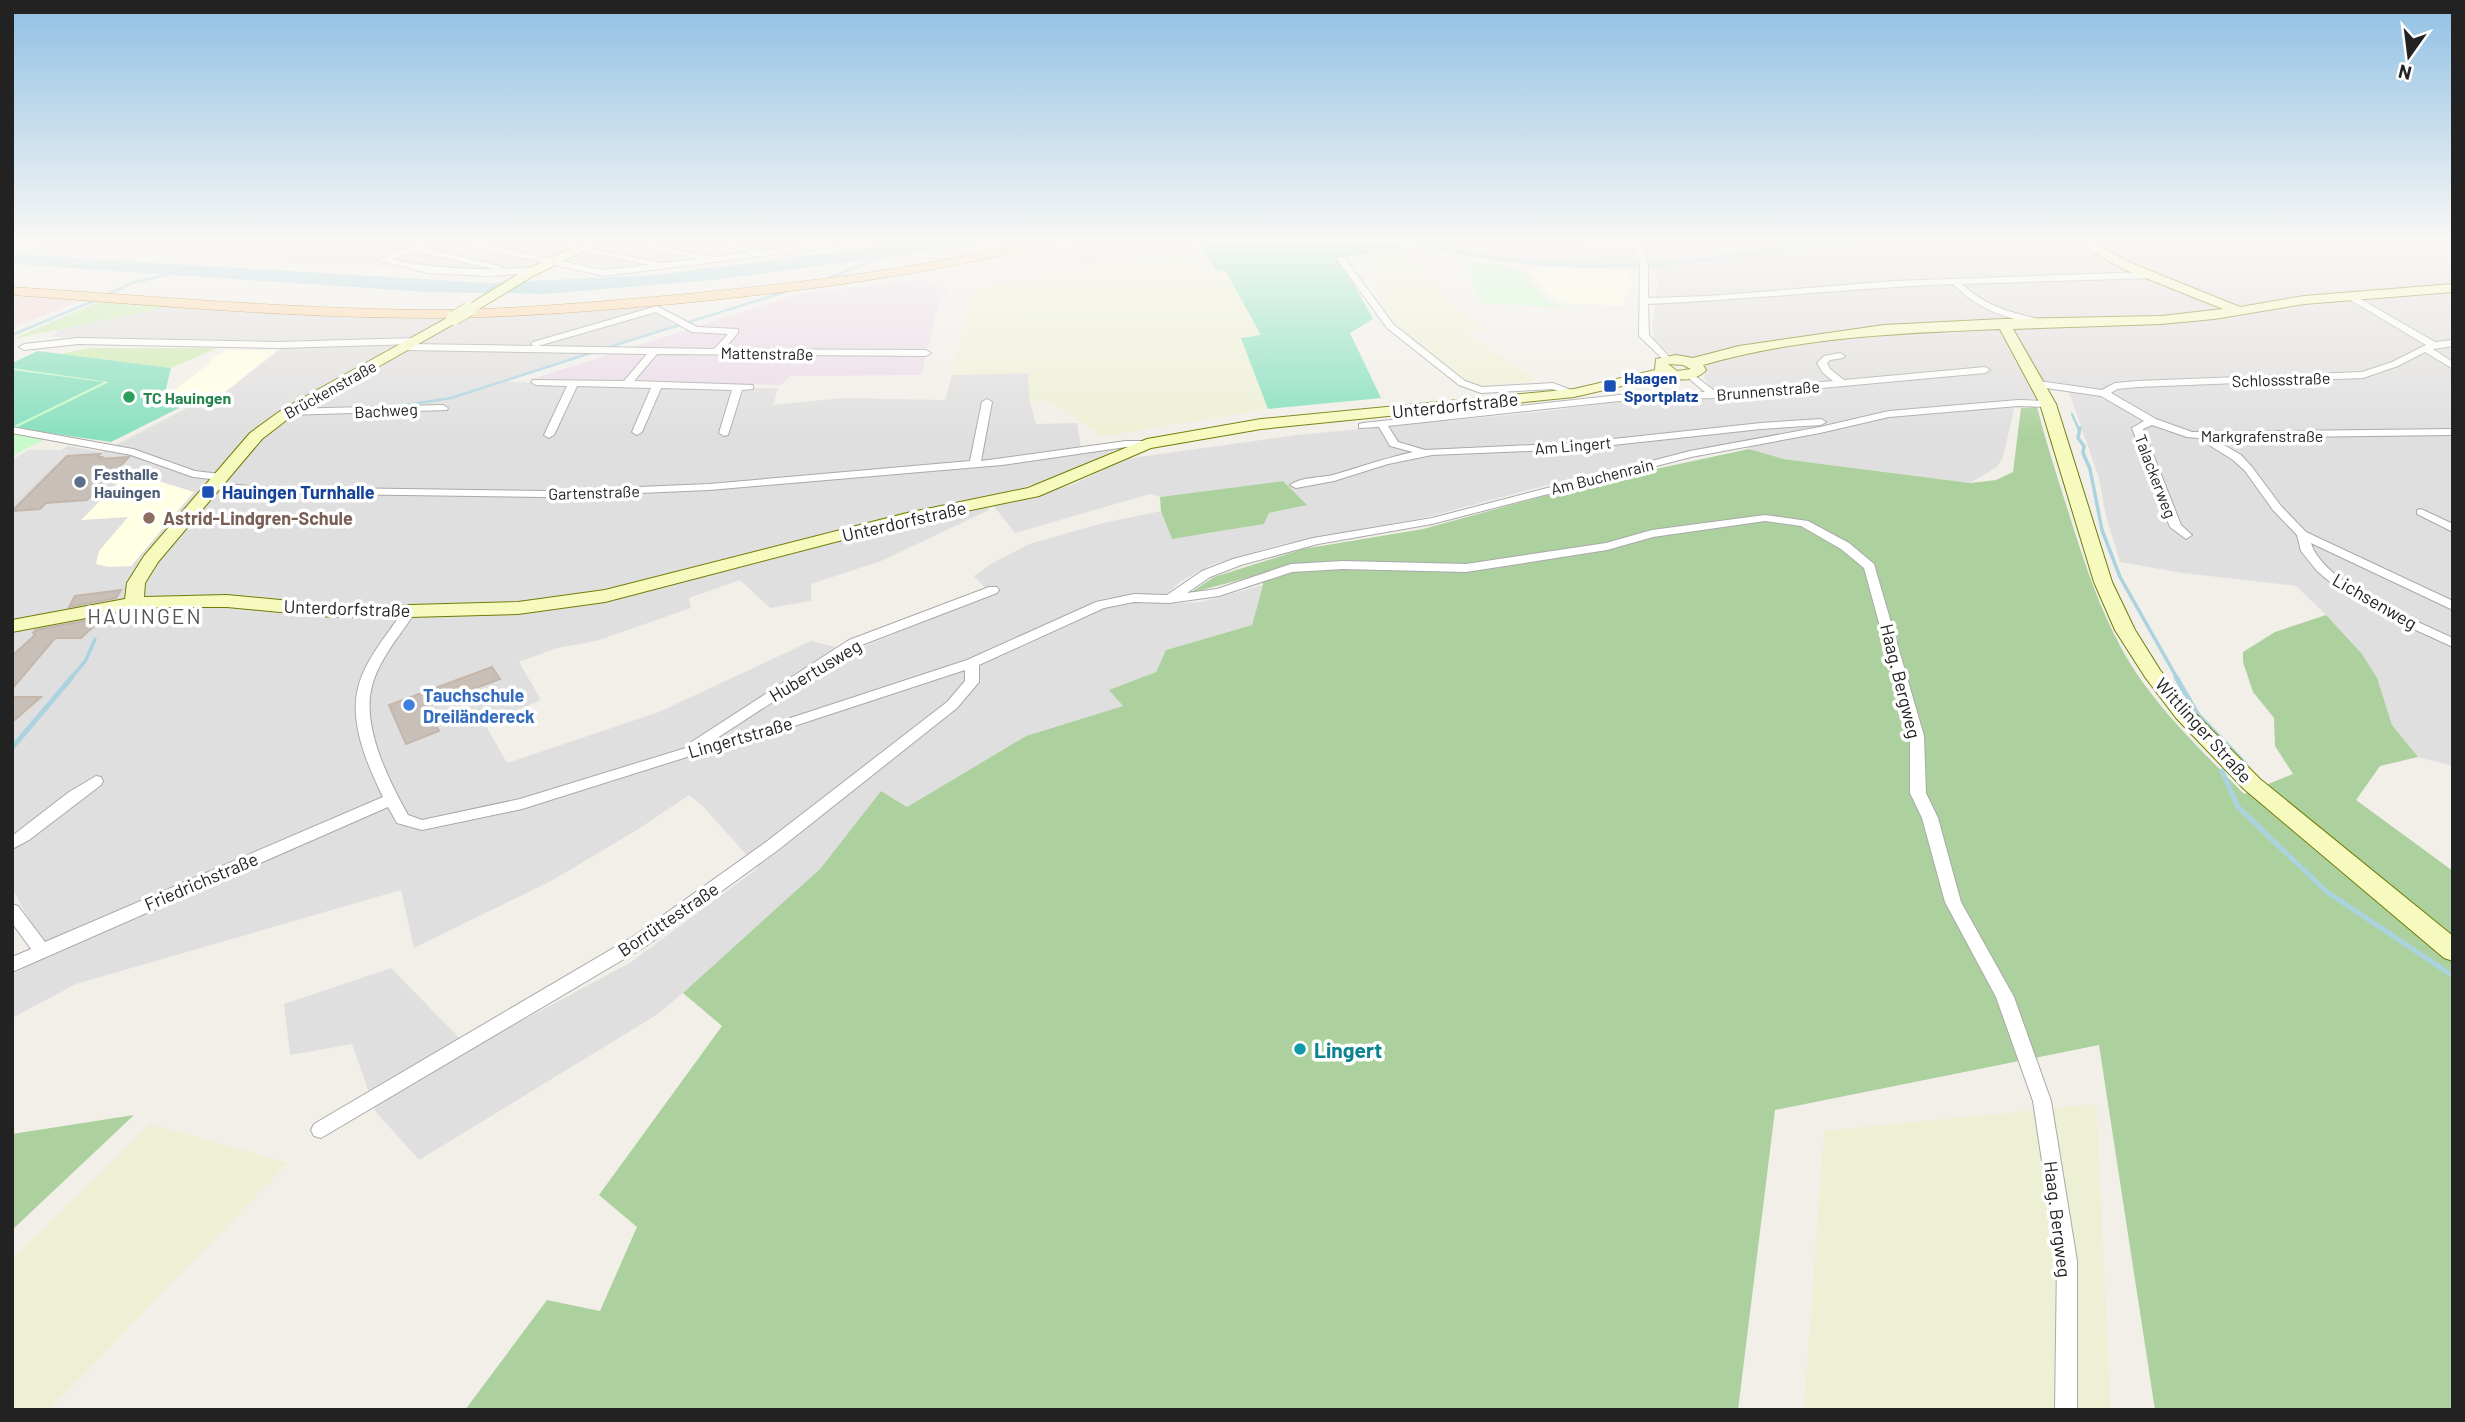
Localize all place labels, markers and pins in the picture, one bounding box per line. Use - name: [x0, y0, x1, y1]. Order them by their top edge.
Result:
- place label: Haagen Sportplatz: [1624, 368, 1698, 405]
- marker: Haagen Sportplatz: [1602, 378, 1618, 394]
- place label: TC Hauingen: [143, 388, 231, 407]
- marker: TC Hauingen: [121, 389, 137, 405]
- place label: Festhalle Hauingen: [94, 464, 160, 501]
- marker: Festhalle Hauingen: [72, 474, 88, 490]
- place label: Hauingen Turnhalle: [222, 481, 375, 503]
- marker: Hauingen Turnhalle: [200, 484, 216, 500]
- place label: Astrid-Lindgren-Schule: [163, 507, 353, 529]
- marker: Astrid-Lindgren-Schule: [141, 510, 157, 526]
- place label: Tauchschule Dreiländereck: [423, 684, 535, 727]
- marker: Tauchschule Dreiländereck: [401, 697, 417, 713]
- place label: Lingert: [1314, 1037, 1382, 1062]
- marker: Lingert: [1292, 1041, 1308, 1057]

